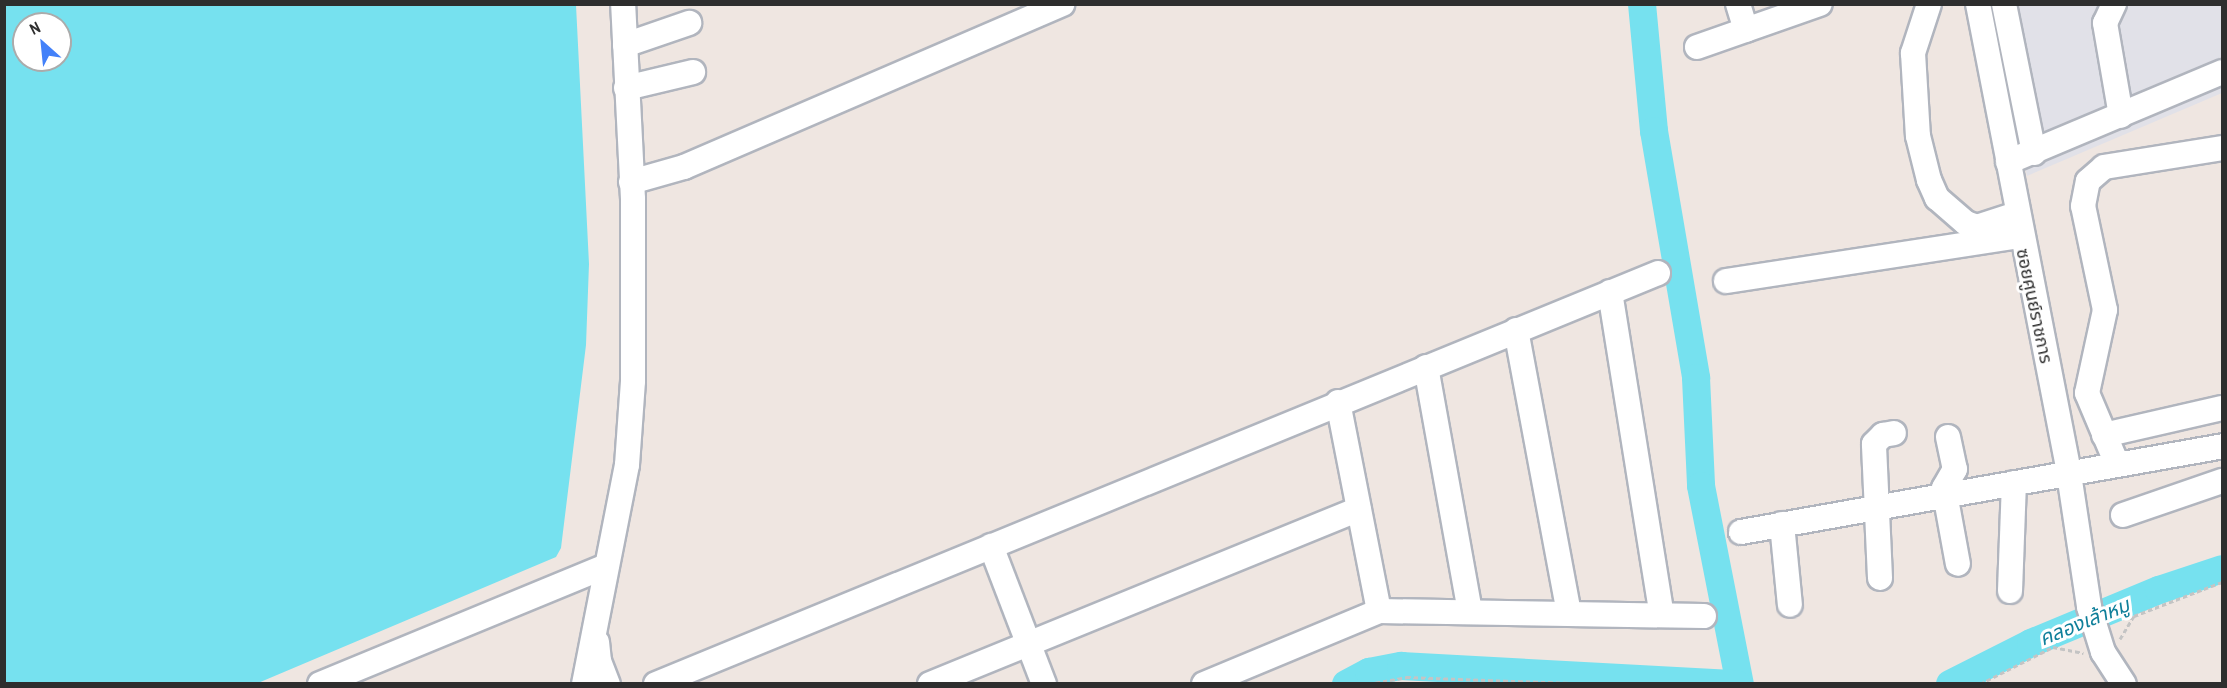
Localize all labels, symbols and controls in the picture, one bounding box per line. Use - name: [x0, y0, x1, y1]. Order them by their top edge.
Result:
- north arrow: [12, 12, 72, 72]
- text: N: [26, 16, 44, 40]
- street label: ซอยศูนย์ราชการ: [2011, 247, 2057, 365]
- water label: คลองเล้าหมู: [2035, 592, 2133, 650]

